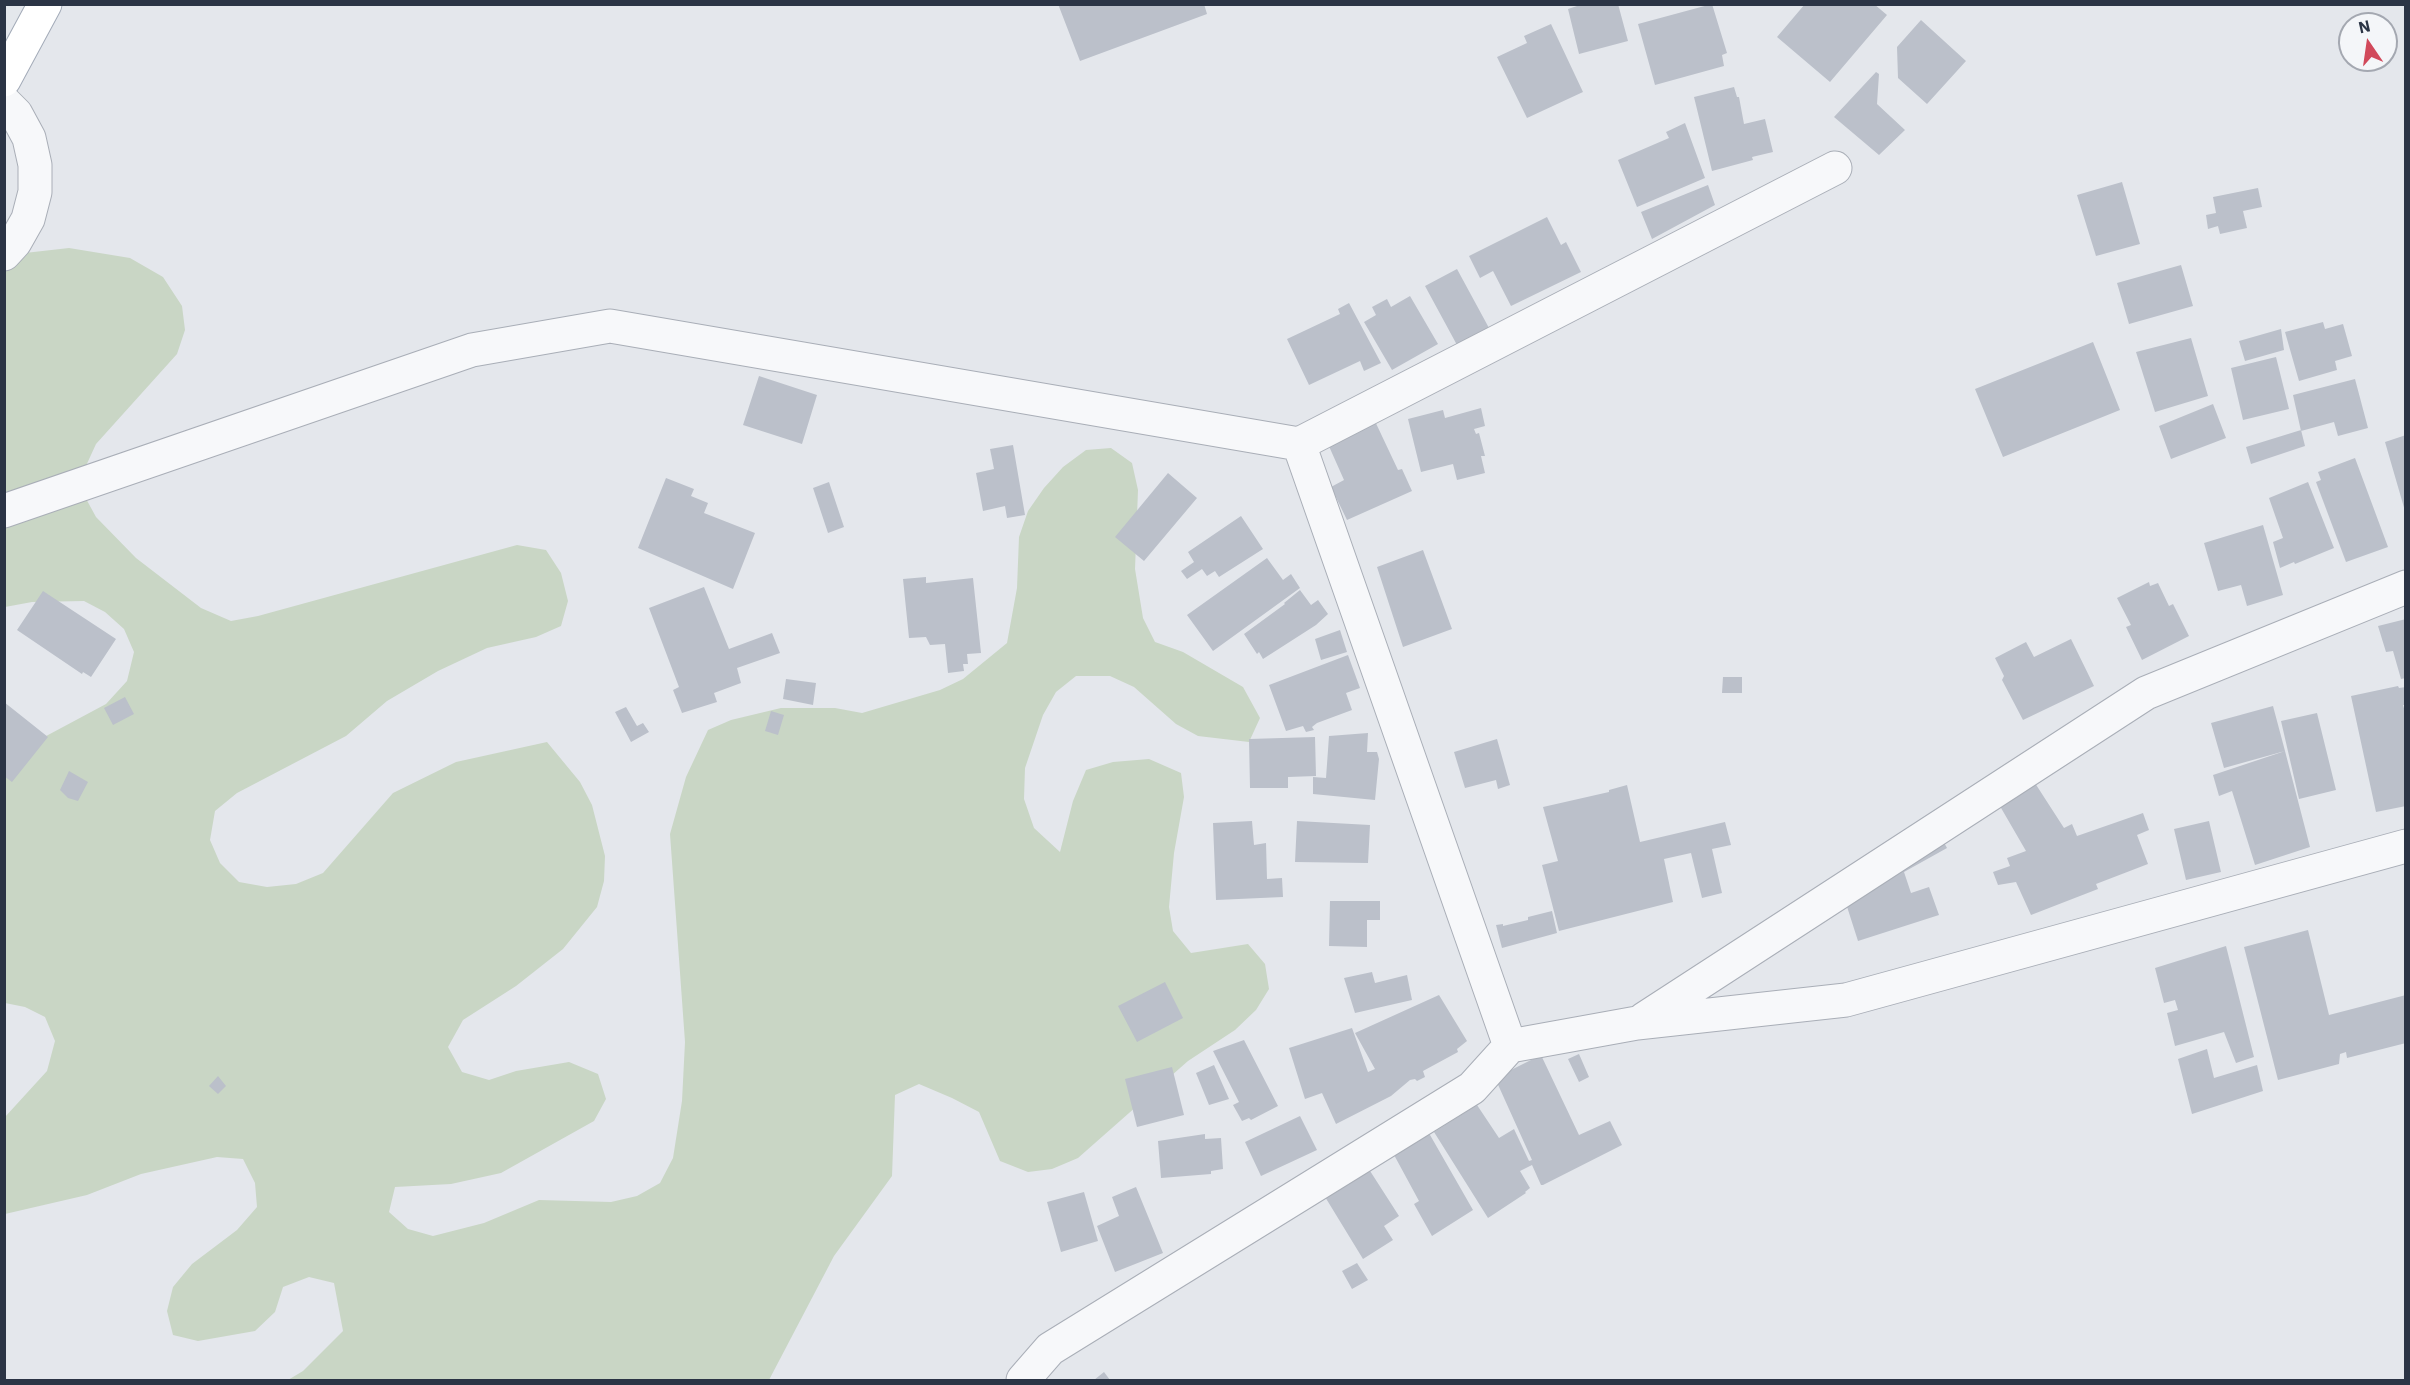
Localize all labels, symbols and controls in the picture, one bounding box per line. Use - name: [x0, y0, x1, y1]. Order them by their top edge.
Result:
- north arrow: [2338, 12, 2398, 72]
- text: N: [2357, 15, 2372, 37]

